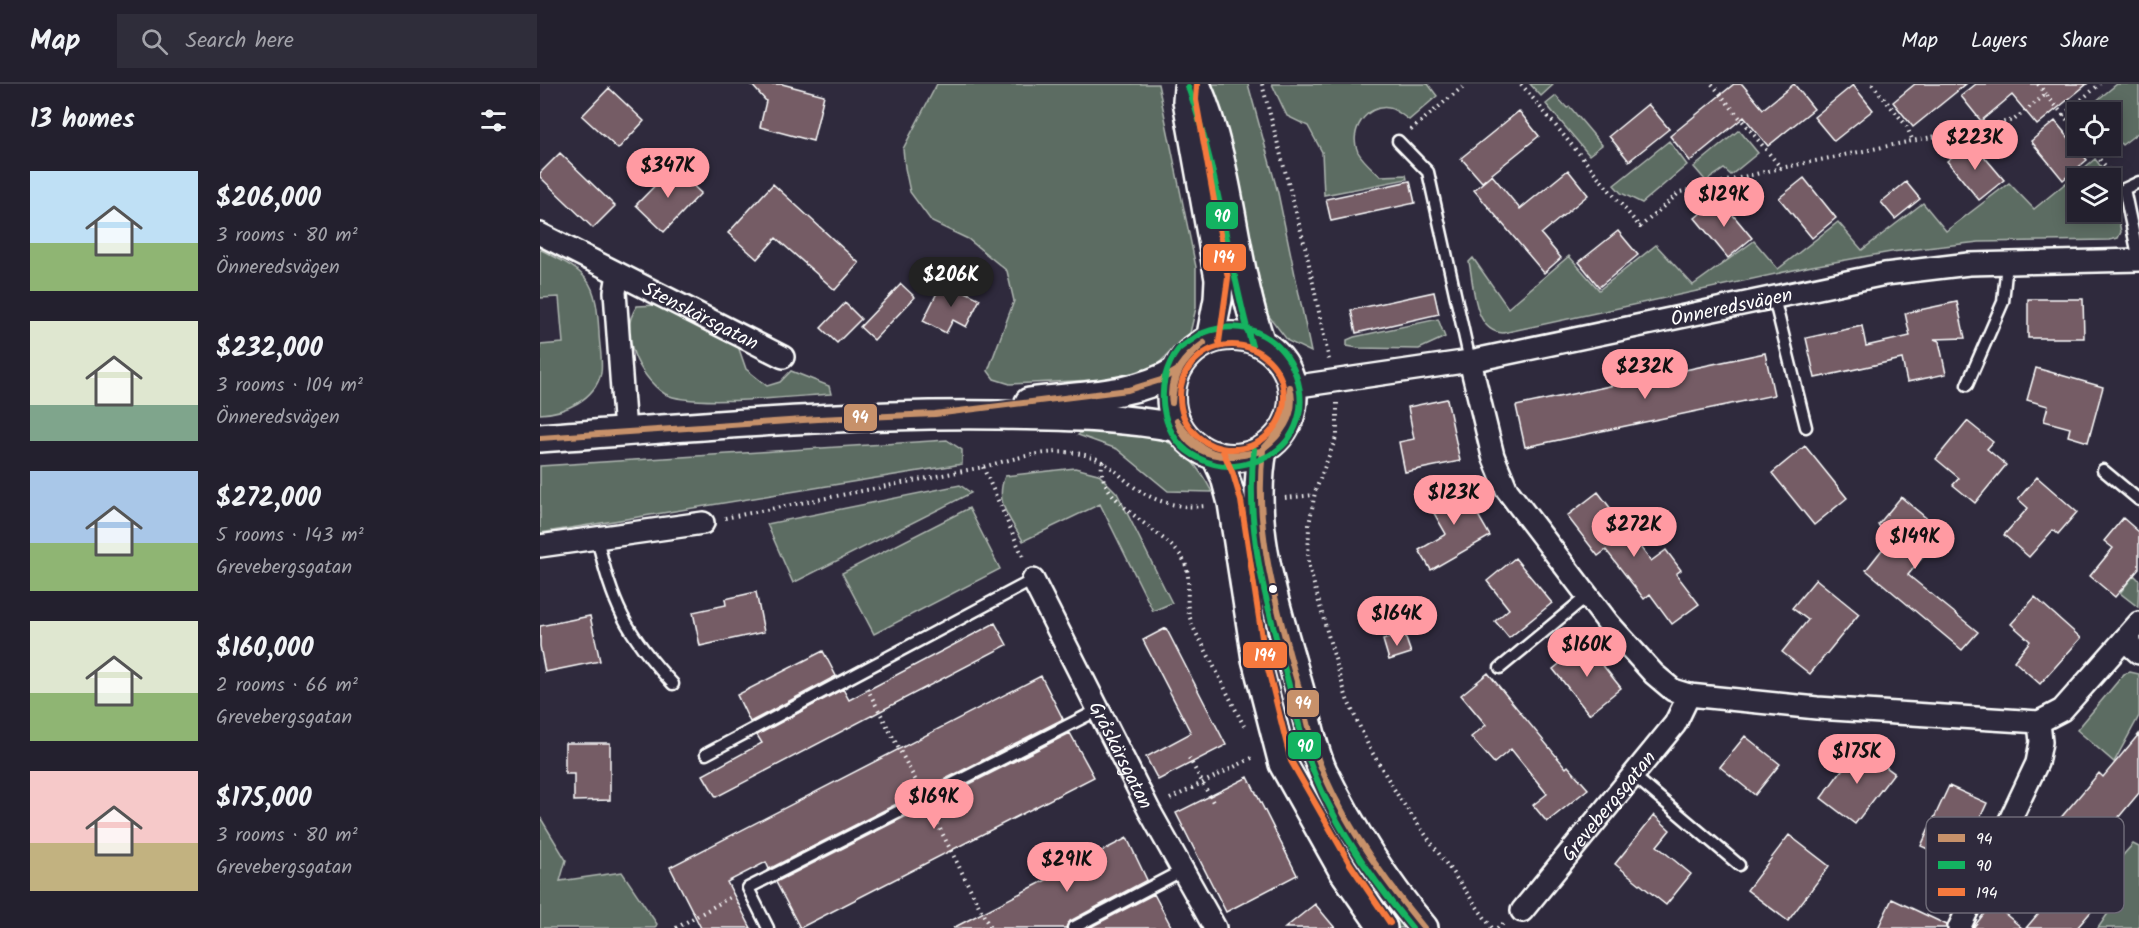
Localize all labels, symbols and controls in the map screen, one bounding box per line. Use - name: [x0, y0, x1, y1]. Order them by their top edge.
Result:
- search box: [117, 14, 537, 68]
- text: Map: [30, 19, 81, 64]
- text: Search here: [186, 24, 294, 59]
- icon: search: [138, 25, 171, 58]
- text: Map: [1901, 25, 1938, 58]
- text: Layers: [1971, 25, 2027, 58]
- text: Share: [2060, 25, 2109, 58]
- text: 13 homes: [30, 99, 135, 141]
- map controls: [2067, 102, 2121, 222]
- button: locate: [2067, 102, 2121, 156]
- icon: filters: [477, 104, 510, 137]
- pin: $223K: [1933, 120, 2017, 171]
- text: $223K: [1946, 123, 2004, 155]
- pin: $347K: [626, 148, 710, 199]
- text: $347K: [640, 151, 696, 183]
- button: layers: [2067, 168, 2121, 222]
- pin: $129K: [1682, 177, 1766, 228]
- text: $206,000: [216, 178, 321, 220]
- text: $129K: [1698, 180, 1750, 212]
- icon: home: [78, 195, 150, 267]
- line badge: 90: [1205, 201, 1239, 230]
- text: 90: [1214, 205, 1231, 230]
- text: 3 rooms · 80 m²: [216, 220, 358, 252]
- line badge: 194: [1202, 243, 1247, 272]
- text: 194: [1213, 246, 1235, 271]
- text: Önneredsvägen: [216, 252, 340, 284]
- pin: $206K: [909, 257, 993, 308]
- text: $206K: [923, 260, 979, 292]
- street label: Stenskärsgatan: [636, 274, 764, 360]
- street label: Önneredsvägen: [1668, 280, 1796, 337]
- text: $232,000: [216, 328, 323, 370]
- icon: home: [78, 345, 150, 417]
- pin: $232K: [1603, 349, 1687, 400]
- text: $232K: [1616, 352, 1674, 384]
- text: 3 rooms · 104 m²: [216, 370, 363, 402]
- text: Önneredsvägen: [216, 402, 340, 434]
- line badge: 94: [843, 403, 878, 432]
- text: 94: [852, 406, 869, 431]
- pin: $123K: [1412, 475, 1496, 526]
- text: $272,000: [216, 478, 321, 520]
- text: $123K: [1428, 478, 1480, 510]
- icon: home: [78, 495, 150, 567]
- pin: $272K: [1592, 507, 1676, 558]
- text: $272K: [1606, 510, 1662, 542]
- pin: $149K: [1873, 519, 1957, 570]
- text: 5 rooms · 143 m²: [216, 520, 364, 552]
- text: $149K: [1890, 522, 1940, 554]
- text: Grevebergsgatan: [216, 552, 352, 584]
- unlabelled marker: [1267, 583, 1279, 595]
- pin: $164K: [1355, 596, 1439, 647]
- text: $164K: [1371, 599, 1423, 631]
- pin: $160K: [1545, 627, 1629, 678]
- text: $160,000: [216, 628, 314, 670]
- text: $160K: [1561, 630, 1613, 662]
- line badge: 194: [1242, 641, 1288, 669]
- text: 194: [1254, 644, 1276, 669]
- icon: home: [78, 645, 150, 717]
- text: 2 rooms · 66 m²: [216, 670, 358, 702]
- line badge: 94: [1286, 689, 1320, 718]
- text: 94: [1295, 692, 1312, 717]
- street label: Gråskärsgatan: [1079, 696, 1160, 816]
- text: Grevebergsgatan: [216, 702, 352, 734]
- line badge: 90: [1287, 731, 1322, 760]
- pin: $175K: [1815, 734, 1899, 785]
- text: 90: [1297, 735, 1314, 760]
- text: $175K: [1832, 737, 1882, 769]
- street label: Grevebergsgatan: [1554, 744, 1665, 870]
- text: $175,000: [216, 778, 312, 820]
- pin: $169K: [892, 779, 976, 830]
- text: $169K: [909, 782, 959, 814]
- icon: home: [78, 795, 150, 867]
- legend: [1926, 817, 2124, 913]
- text: 3 rooms · 80 m²: [216, 820, 358, 852]
- text: 94: [1976, 827, 1993, 852]
- pin: $291K: [1025, 842, 1109, 893]
- text: $291K: [1041, 845, 1093, 877]
- text: Grevebergsgatan: [216, 852, 352, 884]
- text: 90: [1976, 854, 1992, 879]
- text: 194: [1976, 881, 1998, 906]

